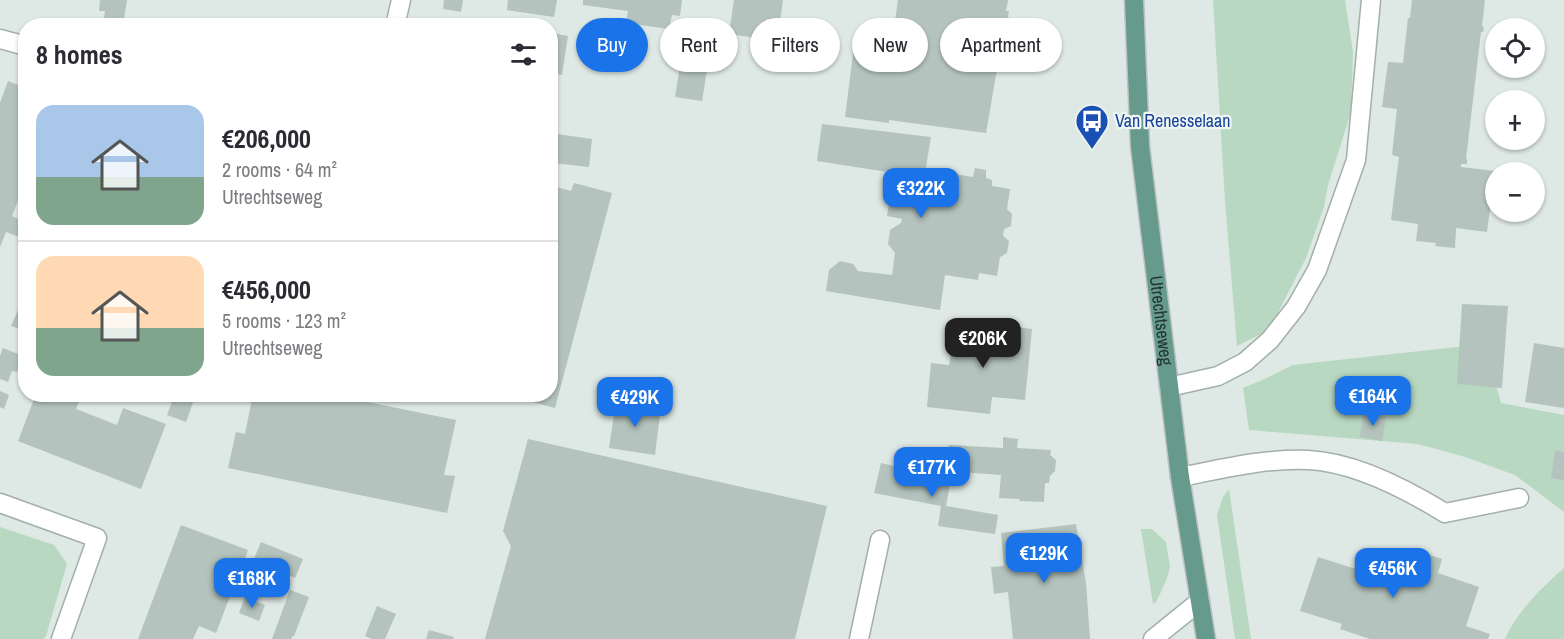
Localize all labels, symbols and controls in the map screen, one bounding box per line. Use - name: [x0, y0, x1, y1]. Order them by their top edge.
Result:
- chip: Buy: [576, 18, 648, 72]
- chip: Rent: [660, 18, 738, 72]
- chip: Filters: [750, 18, 840, 72]
- chip: New: [852, 18, 928, 72]
- chip: Apartment: [940, 18, 1062, 72]
- map controls: [1485, 18, 1545, 222]
- button: locate: [1485, 18, 1545, 78]
- text: 8 homes: [36, 37, 123, 72]
- icon: filters: [507, 38, 540, 71]
- button: +: [1485, 90, 1545, 150]
- bus stop icon: Van Renesselaan: [1074, 103, 1110, 150]
- place label: Van Renesselaan: [1115, 108, 1230, 133]
- text: €206,000: [222, 121, 311, 156]
- icon: home: [84, 129, 156, 201]
- text: 2 rooms · 64 m²: [222, 156, 337, 183]
- button: −: [1485, 162, 1545, 222]
- pin: €322K: [879, 168, 963, 219]
- text: €322K: [897, 174, 945, 201]
- text: Utrechtseweg: [222, 183, 322, 210]
- text: €456,000: [222, 272, 311, 307]
- street label: Utrechtseweg: [1144, 274, 1180, 368]
- icon: home: [84, 280, 156, 352]
- text: 5 rooms · 123 m²: [222, 307, 346, 334]
- pin: €206K: [941, 318, 1025, 369]
- text: €206K: [959, 324, 1007, 351]
- text: Utrechtseweg: [222, 334, 322, 361]
- pin: €164K: [1331, 376, 1415, 427]
- pin: €429K: [593, 377, 677, 428]
- text: €164K: [1349, 382, 1397, 409]
- text: €429K: [611, 383, 659, 410]
- pin: €177K: [890, 447, 974, 498]
- text: €177K: [908, 453, 956, 480]
- pin: €129K: [1002, 533, 1086, 584]
- text: €129K: [1020, 539, 1068, 566]
- pin: €456K: [1351, 548, 1435, 599]
- text: €456K: [1369, 554, 1417, 581]
- pin: €168K: [210, 558, 294, 609]
- text: €168K: [228, 564, 276, 591]

